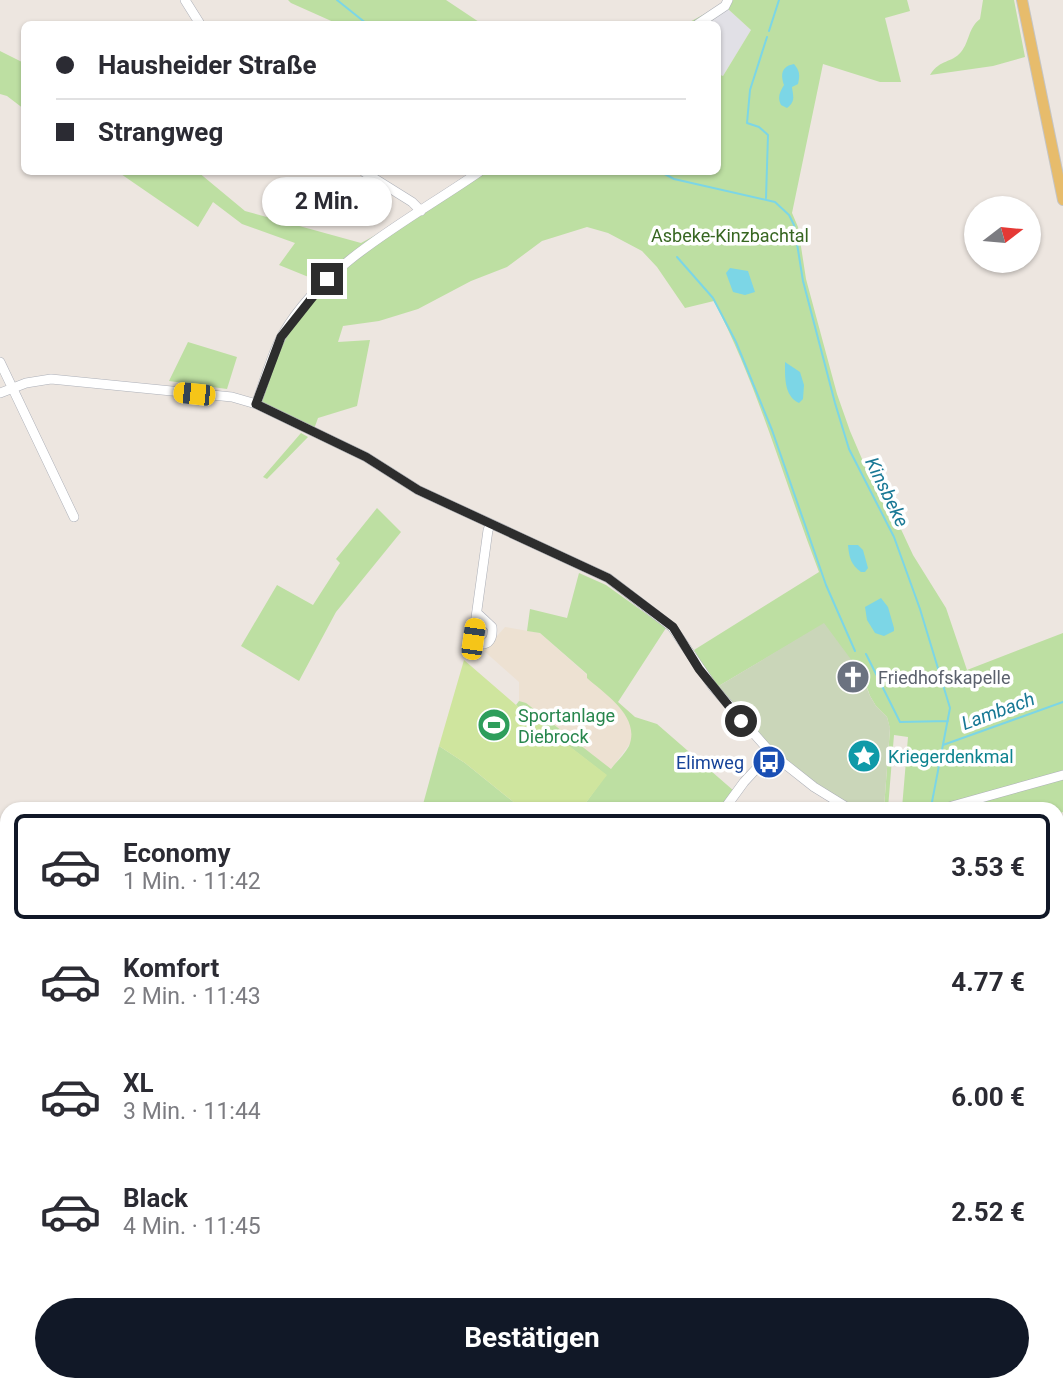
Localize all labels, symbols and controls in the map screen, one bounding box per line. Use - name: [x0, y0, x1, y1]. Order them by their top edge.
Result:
- text: Hausheider Straße: [98, 50, 317, 80]
- text: Strangweg: [98, 117, 223, 147]
- callout: 2 Min.: [262, 177, 392, 226]
- text: 2 Min.: [295, 188, 359, 215]
- north arrow: [964, 196, 1041, 273]
- map controls: [964, 196, 1041, 273]
- park label: Asbeke-Kinzbachtal: [651, 225, 809, 246]
- route end: [311, 263, 343, 295]
- car: [173, 381, 216, 407]
- water label: Kinsbeke: [860, 453, 914, 531]
- car: [460, 617, 487, 661]
- church icon: Friedhofskapelle: [834, 658, 872, 696]
- place label: Friedhofskapelle: [878, 667, 1011, 688]
- water label: Lambach: [958, 687, 1038, 735]
- place label: Sportanlage Diebrock: [518, 705, 615, 747]
- route start: [725, 705, 757, 737]
- sports icon: Sportanlage Diebrock: [475, 706, 513, 744]
- place icon: Kriegerdenkmal: [845, 737, 883, 775]
- bus stop icon: Elimweg: [750, 743, 788, 781]
- place label: Kriegerdenkmal: [888, 746, 1014, 767]
- place label: Elimweg: [676, 752, 744, 773]
- icon: car: [39, 835, 102, 898]
- text: Economy: [123, 838, 230, 868]
- text: 3.53 €: [951, 852, 1025, 882]
- text: 1 Min. · 11:42: [123, 868, 261, 895]
- icon: car: [39, 950, 102, 1013]
- text: Komfort: [123, 953, 219, 983]
- text: 4.77 €: [951, 967, 1025, 997]
- text: 2 Min. · 11:43: [123, 983, 261, 1010]
- icon: car: [39, 1065, 102, 1128]
- text: XL: [123, 1068, 154, 1098]
- text: 6.00 €: [951, 1082, 1025, 1112]
- text: 3 Min. · 11:44: [123, 1098, 261, 1125]
- icon: car: [39, 1180, 102, 1243]
- text: Black: [123, 1183, 188, 1213]
- text: 2.52 €: [951, 1197, 1025, 1227]
- text: 4 Min. · 11:45: [123, 1213, 261, 1240]
- button: Bestätigen: [35, 1298, 1029, 1378]

